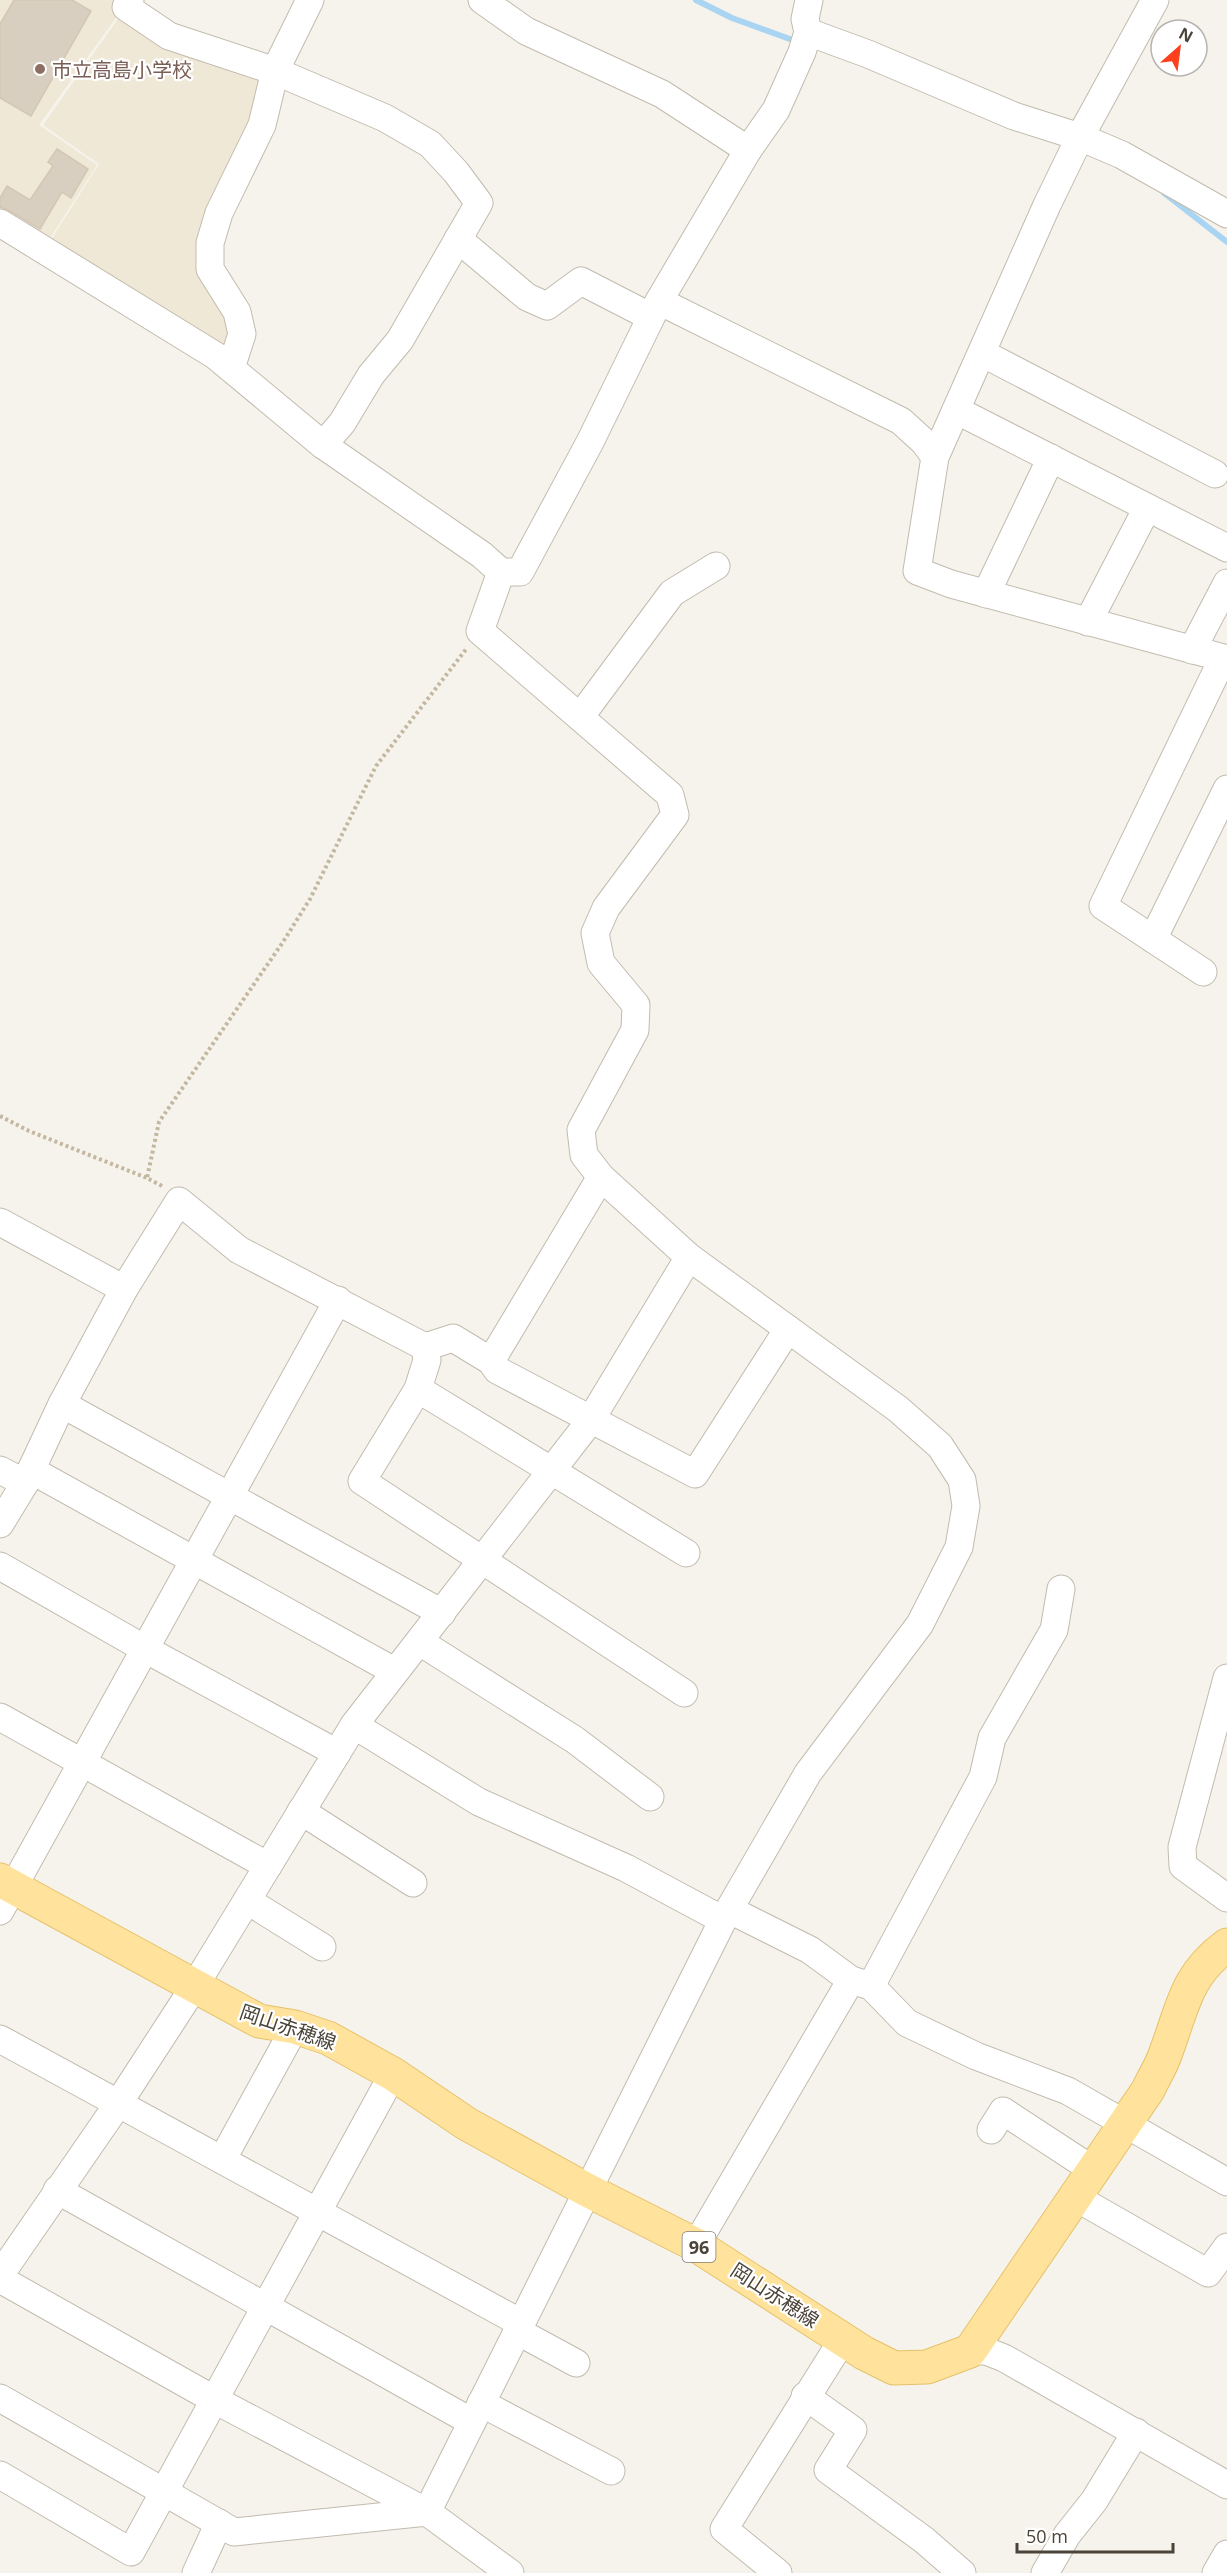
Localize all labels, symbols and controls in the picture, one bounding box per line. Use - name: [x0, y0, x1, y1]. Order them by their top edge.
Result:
- north arrow: [1149, 18, 1209, 78]
- text: N: [1175, 22, 1197, 48]
- place label: 市立高島小学校: [52, 56, 192, 83]
- marker: 市立高島小学校: [33, 62, 47, 76]
- street label: 岡山赤穂線: [236, 1998, 340, 2056]
- road number: 96: [682, 2232, 716, 2262]
- street label: 岡山赤穂線: [726, 2256, 824, 2334]
- scale bar: [1017, 2516, 1173, 2554]
- text: 50 m: [1026, 2524, 1068, 2548]

